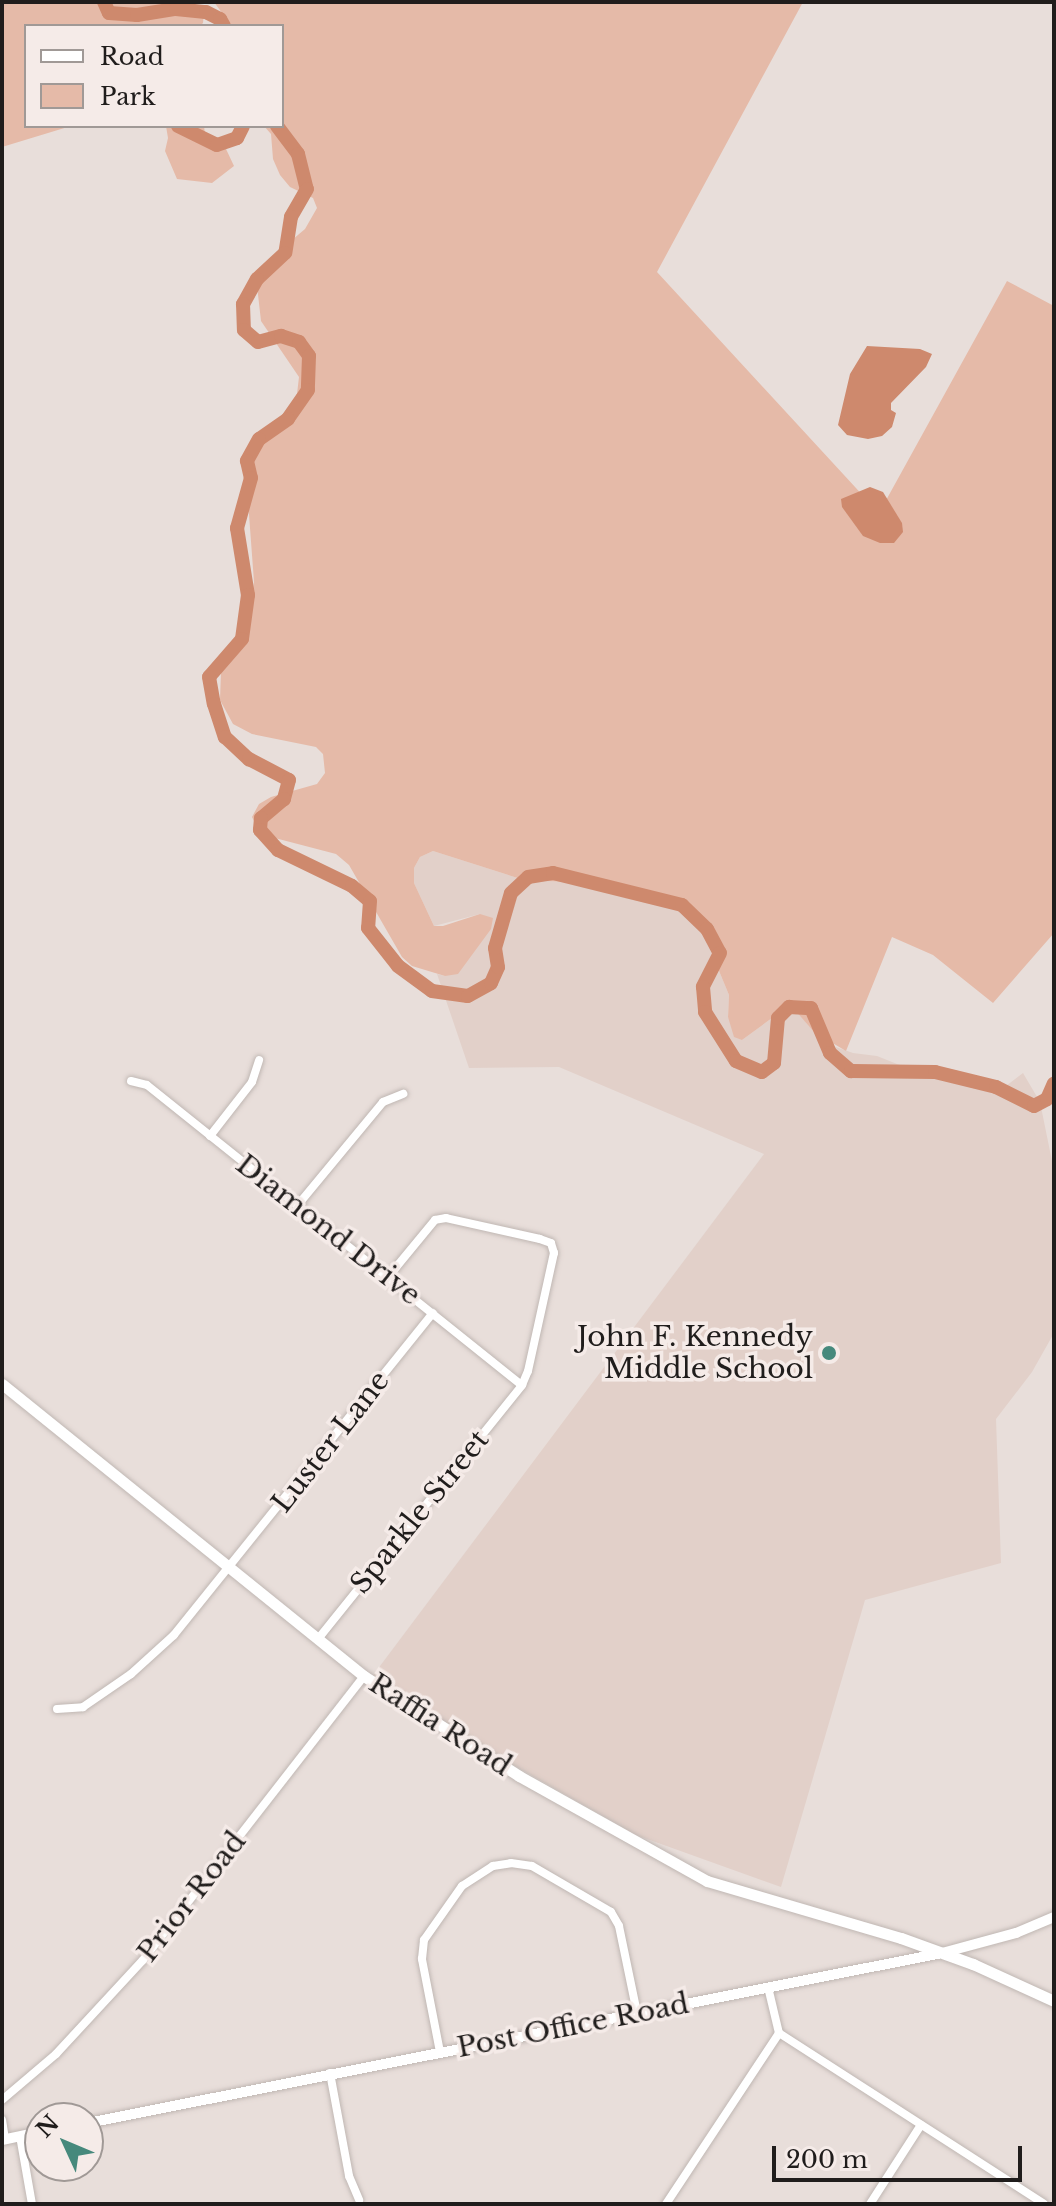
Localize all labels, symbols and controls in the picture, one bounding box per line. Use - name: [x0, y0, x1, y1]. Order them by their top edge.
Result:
- legend: [24, 24, 284, 128]
- text: Road: [100, 42, 164, 71]
- text: Park: [100, 82, 156, 111]
- street label: Diamond Drive: [229, 1148, 427, 1312]
- place label: John F. Kennedy Middle School: [577, 1320, 813, 1386]
- marker: John F. Kennedy Middle School: [820, 1344, 838, 1362]
- street label: Luster Lane: [265, 1364, 397, 1520]
- street label: Sparkle Street: [344, 1424, 496, 1600]
- street label: Raffia Road: [363, 1667, 517, 1783]
- street label: Prior Road: [131, 1825, 253, 1969]
- street label: Post Office Road: [454, 1987, 692, 2065]
- north arrow: [24, 2102, 104, 2182]
- text: N: [31, 2110, 65, 2143]
- scale bar: [776, 2130, 1026, 2180]
- text: 200 m: [786, 2145, 868, 2174]

